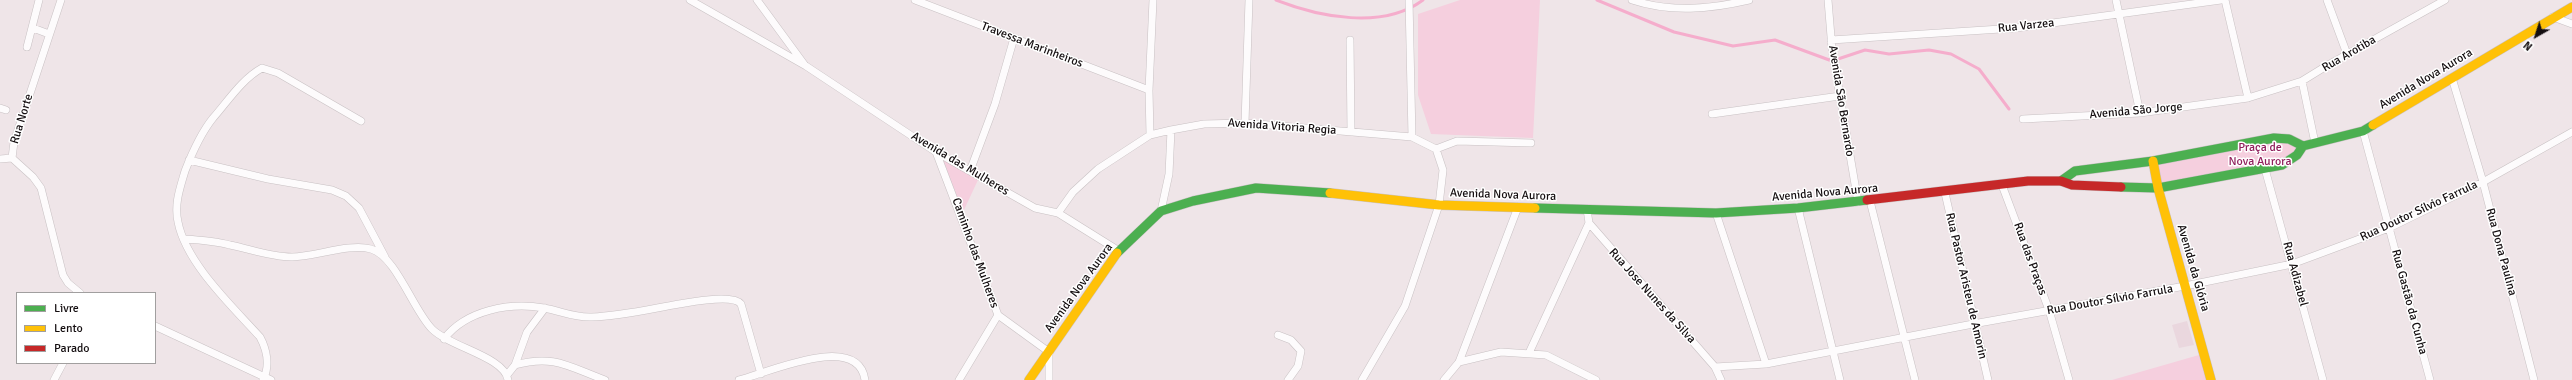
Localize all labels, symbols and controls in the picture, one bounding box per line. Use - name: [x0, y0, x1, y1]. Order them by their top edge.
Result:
- street label: Rua Varzea: [1997, 16, 2055, 36]
- north arrow: [2516, 16, 2556, 56]
- street label: Travessa Marinheiros: [979, 19, 1085, 71]
- street label: Rua Arotiba: [2319, 33, 2379, 75]
- text: N: [2521, 38, 2535, 53]
- street label: Avenida São Bernardo: [1825, 44, 1857, 158]
- street label: Avenida Nova Aurora: [2377, 45, 2475, 113]
- street label: Rua Norte: [8, 92, 36, 146]
- street label: Avenida São Jorge: [2089, 100, 2183, 122]
- street label: Avenida Vitoria Regia: [1227, 116, 1337, 138]
- street label: Avenida das Mulheres: [909, 129, 1011, 199]
- park label: Praça de Nova Aurora: [2228, 141, 2292, 169]
- street label: Rua Doutor Sílvio Farrula: [2358, 177, 2480, 245]
- street label: Avenida Nova Aurora: [1771, 181, 1879, 205]
- street label: Avenida Nova Aurora: [1450, 186, 1556, 204]
- street label: Caminho das Mulheres: [948, 196, 1002, 310]
- street label: Rua Dona Paulina: [2482, 207, 2520, 297]
- street label: Rua Pastor Aristeu de Amorin: [1942, 211, 1990, 361]
- street label: Rua das Praças: [2010, 221, 2050, 297]
- street label: Avenida da Glória: [2174, 223, 2212, 313]
- street label: Rua Adizabel: [2279, 240, 2311, 308]
- street label: Avenida Nova Aurora: [1042, 241, 1116, 335]
- street label: Rua Jose Nunes da Silva: [1606, 246, 1698, 346]
- street label: Rua Gastão da Cunha: [2388, 248, 2430, 356]
- street label: Rua Doutor Sílvio Farrula: [2046, 282, 2174, 318]
- legend: [16, 292, 156, 364]
- text: Livre: [54, 301, 79, 316]
- text: Lento: [54, 321, 83, 336]
- text: Parado: [54, 341, 90, 356]

